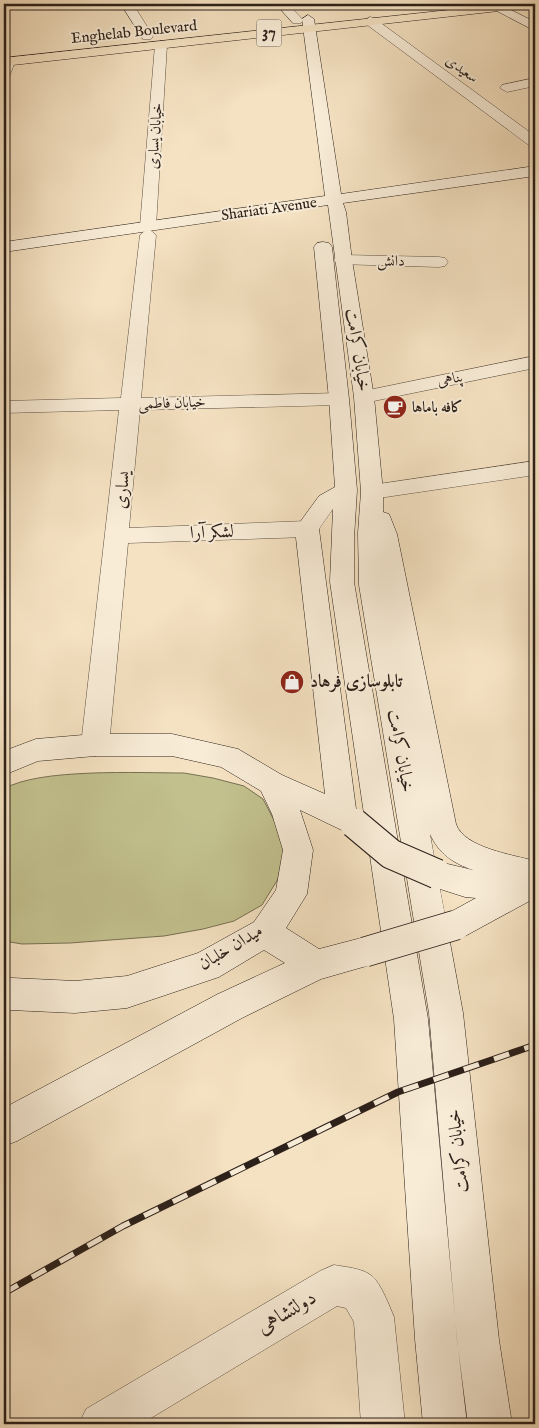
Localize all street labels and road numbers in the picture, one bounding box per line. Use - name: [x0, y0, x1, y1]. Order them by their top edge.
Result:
- street label: Enghelab Boulevard: [70, 16, 199, 48]
- road number: 37: [256, 19, 282, 46]
- street label: سعیدی: [442, 51, 482, 87]
- street label: خیابان یساری: [143, 102, 167, 170]
- street label: Shariati Avenue: [220, 193, 318, 225]
- street label: دانش: [377, 251, 405, 271]
- street label: خیابان کرامت: [339, 307, 375, 393]
- street label: پناهی: [436, 367, 465, 392]
- street label: خیابان فاطمی: [138, 392, 206, 415]
- street label: یساری: [110, 469, 137, 510]
- street label: لشکر آرا: [190, 521, 234, 545]
- street label: خیابان کرامت: [381, 708, 419, 794]
- street label: میدان خلبان: [195, 920, 267, 976]
- street label: خیابان کرامت: [443, 1108, 475, 1194]
- street label: دولتشاهی: [252, 1285, 322, 1341]

